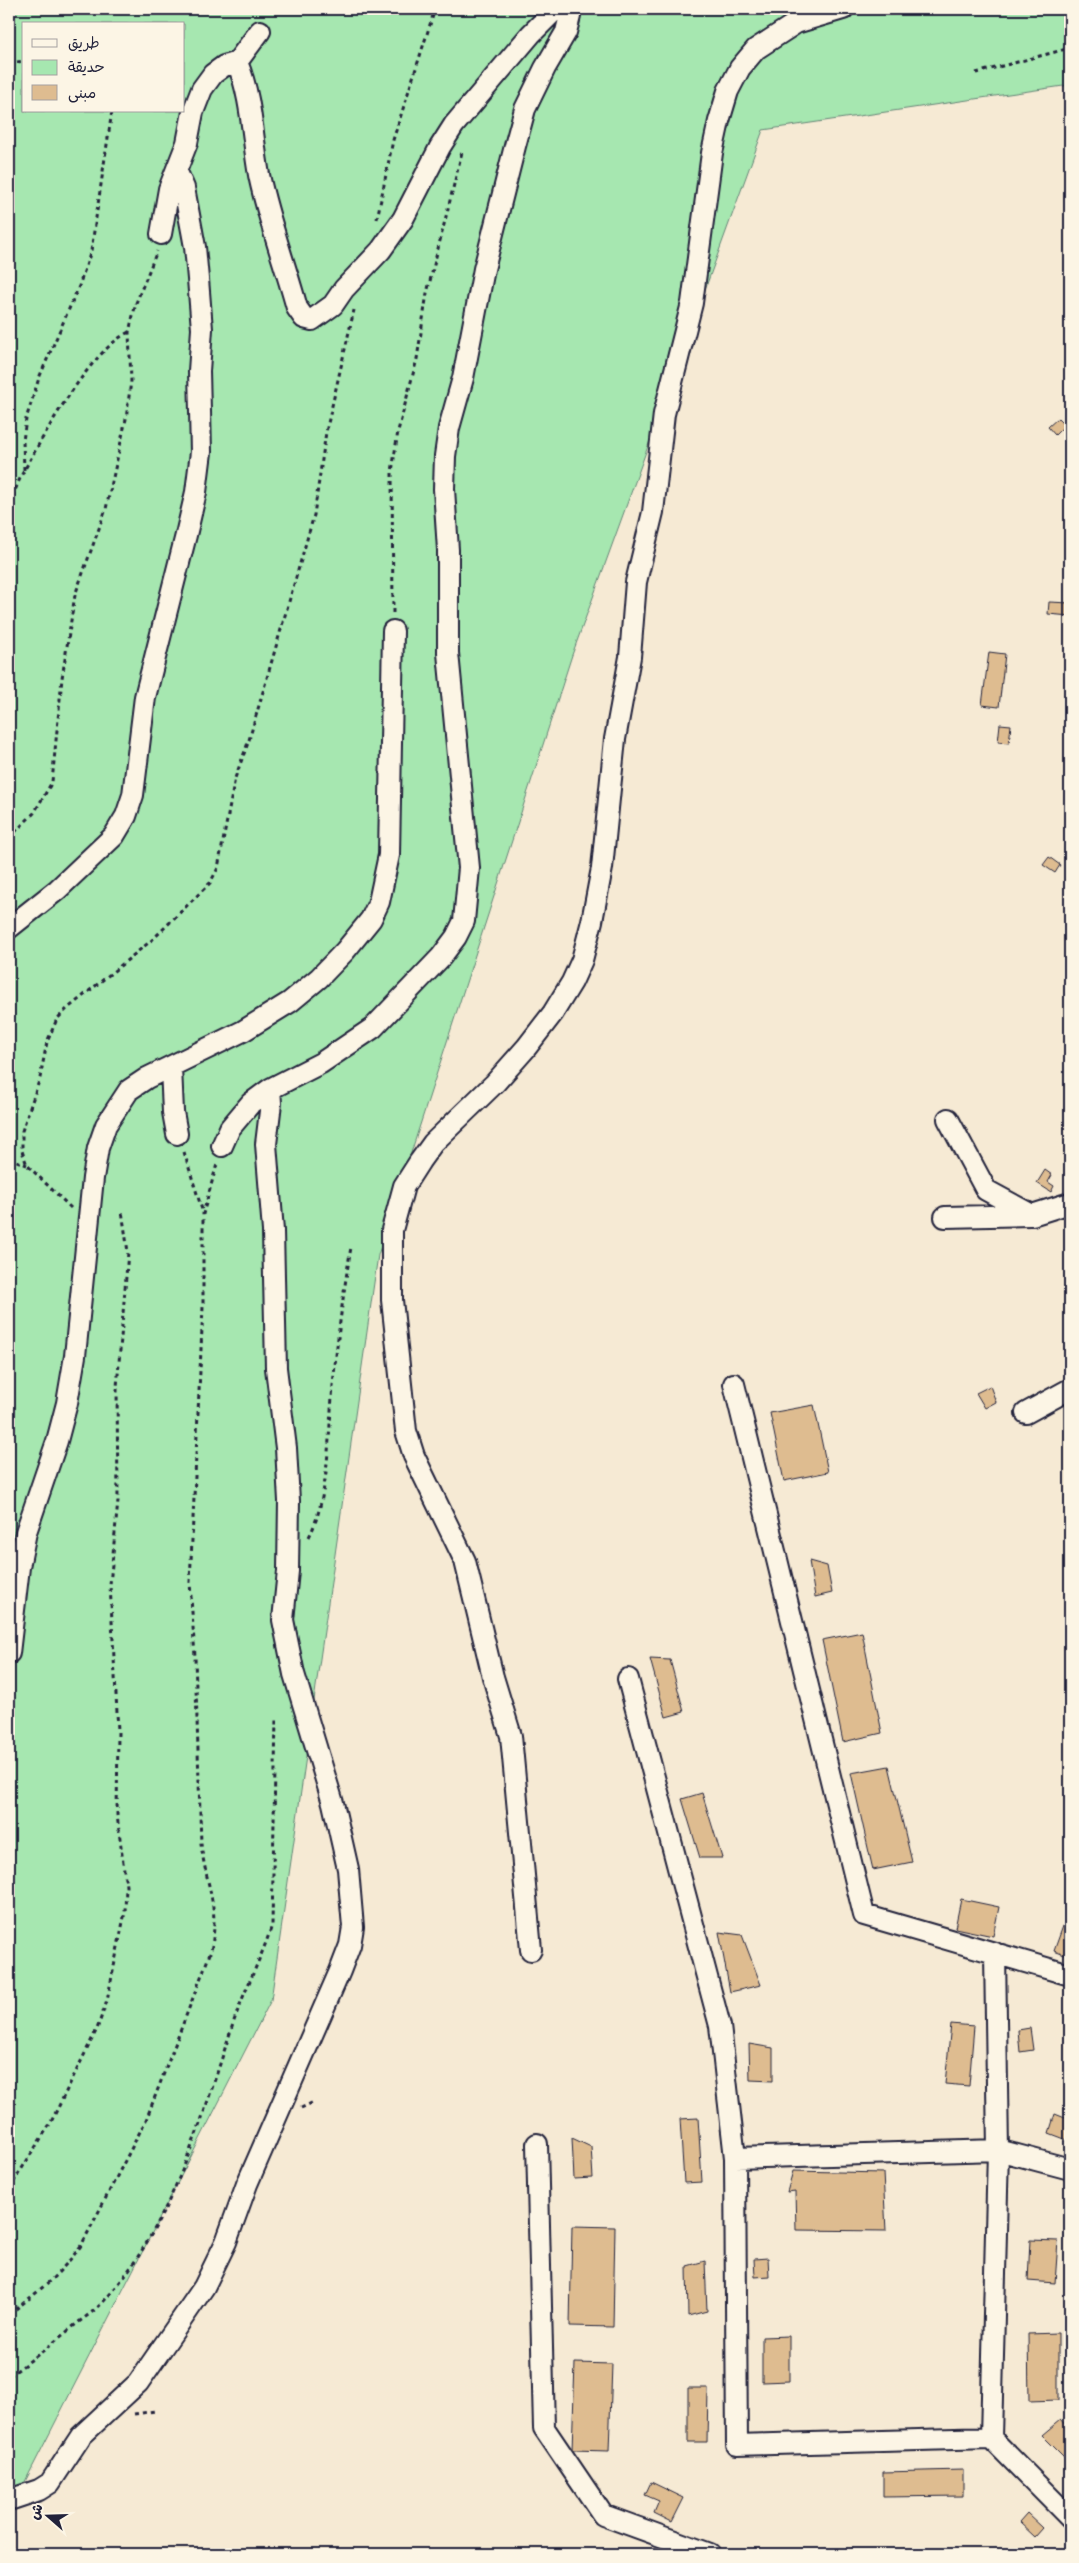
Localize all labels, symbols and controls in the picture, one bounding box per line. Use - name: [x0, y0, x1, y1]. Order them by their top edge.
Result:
- legend: [22, 22, 185, 112]
- text: طريق: [68, 30, 100, 56]
- text: حديقة: [68, 54, 105, 80]
- text: مبنى: [68, 80, 96, 106]
- north arrow: [22, 2490, 72, 2540]
- text: ش: [22, 2500, 51, 2523]

